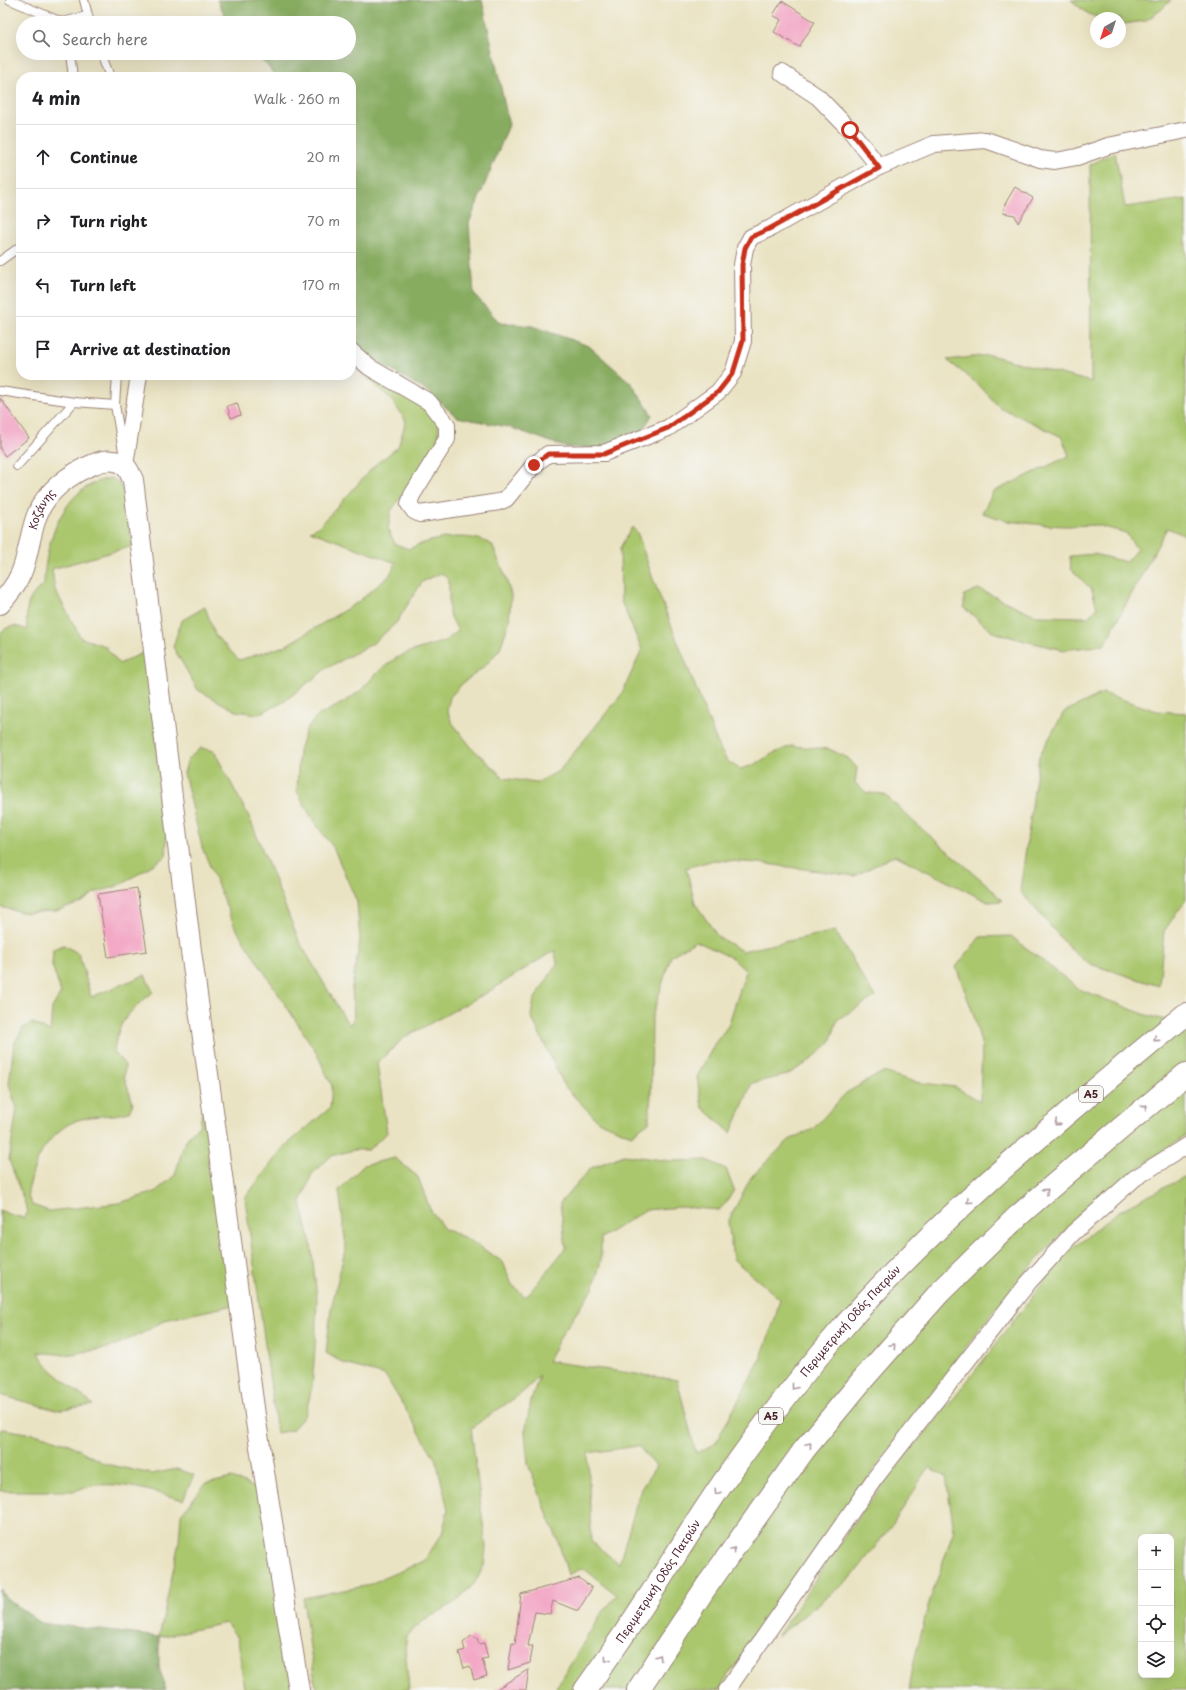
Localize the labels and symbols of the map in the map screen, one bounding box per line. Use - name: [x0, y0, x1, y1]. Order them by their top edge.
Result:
- north arrow: [1090, 12, 1126, 48]
- route start: [841, 121, 859, 139]
- route end: [525, 456, 543, 474]
- street label: Κοζάνης: [24, 484, 59, 532]
- one-way arrow: [1153, 1035, 1161, 1042]
- road number: Α5: [1079, 1086, 1103, 1102]
- one-way arrow: [1140, 1104, 1147, 1111]
- one-way arrow: [1054, 1119, 1062, 1126]
- one-way arrow: [1041, 1189, 1049, 1196]
- one-way arrow: [966, 1196, 973, 1203]
- street label: Περιμετρική Οδός Πατρών: [796, 1261, 904, 1381]
- one-way arrow: [888, 1343, 895, 1350]
- one-way arrow: [791, 1383, 798, 1390]
- road number: Α5: [759, 1408, 783, 1424]
- one-way arrow: [804, 1442, 811, 1449]
- one-way arrow: [714, 1488, 722, 1495]
- street label: Περιμετρική Οδός Πατρών: [611, 1516, 704, 1646]
- one-way arrow: [728, 1547, 736, 1554]
- one-way arrow: [654, 1654, 662, 1661]
- one-way arrow: [604, 1655, 612, 1662]

